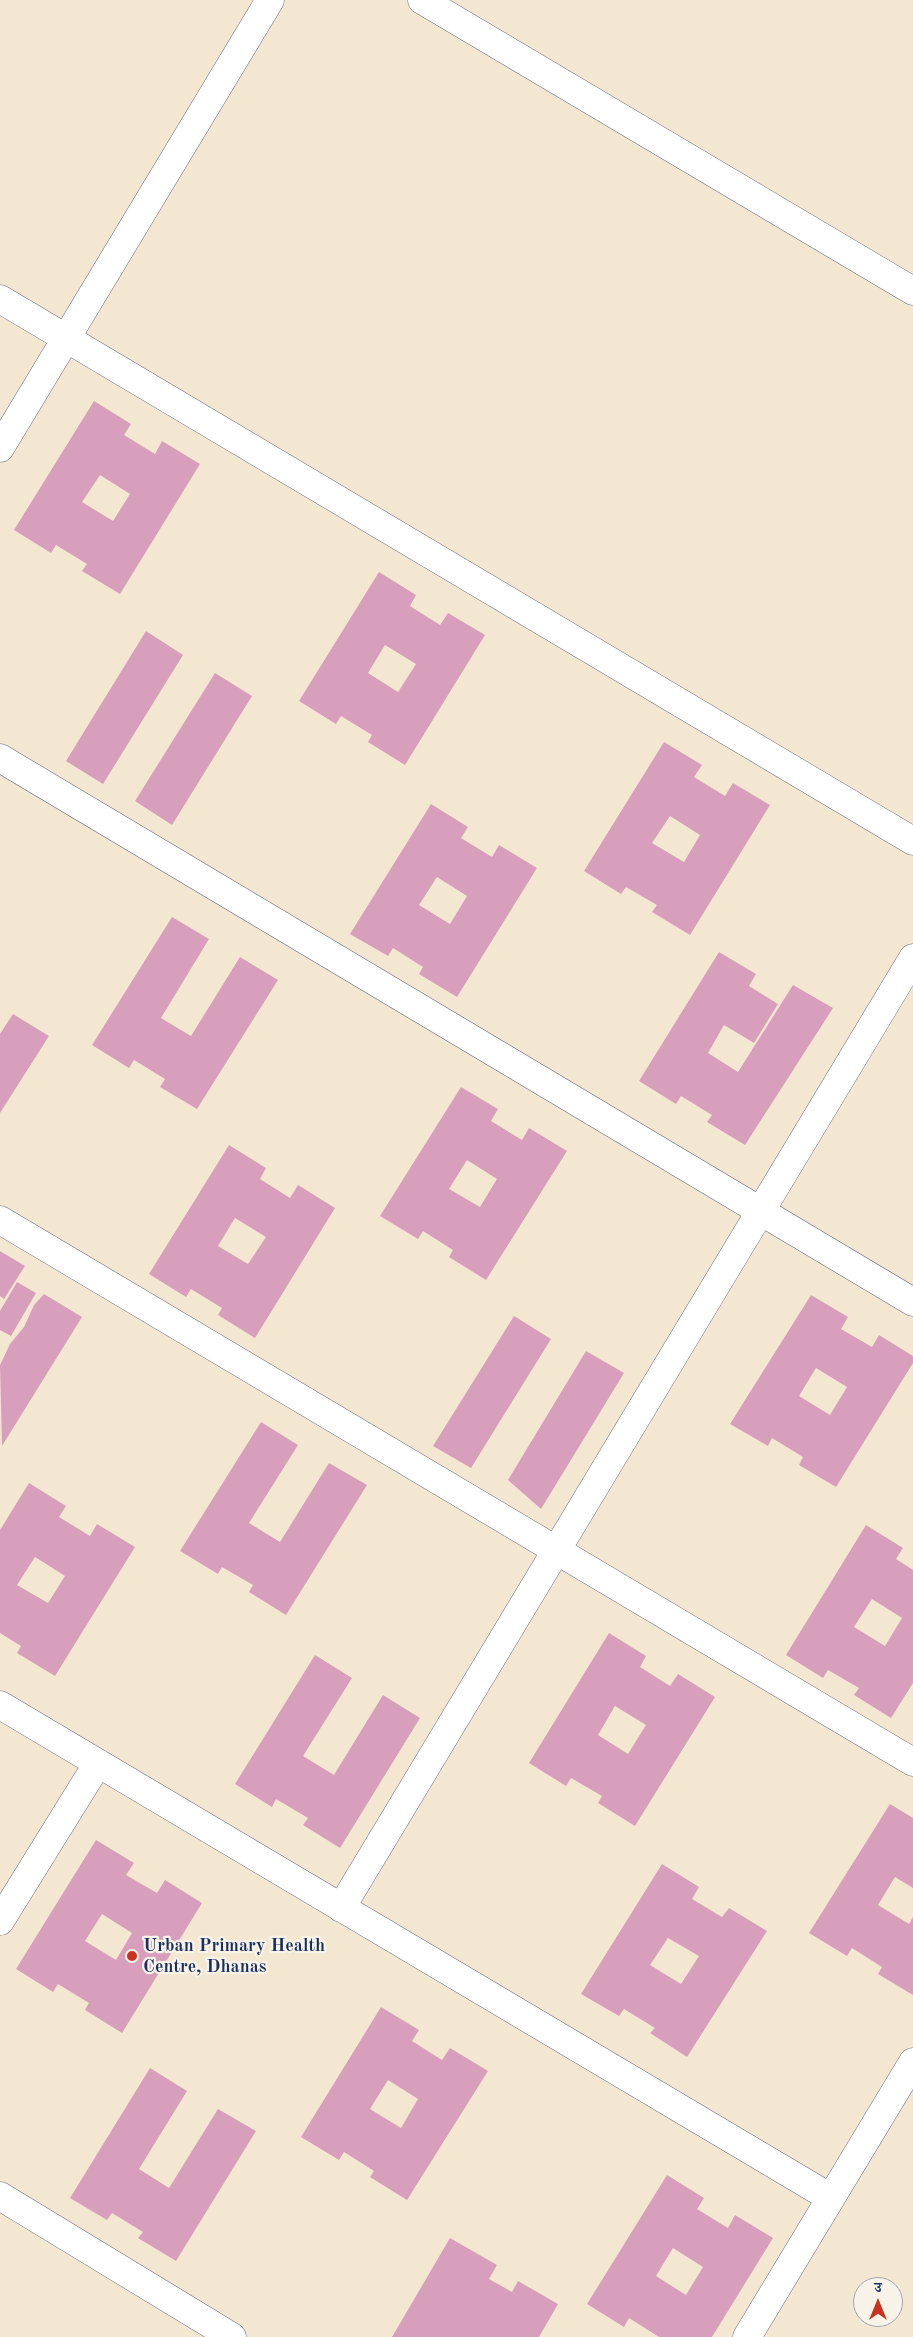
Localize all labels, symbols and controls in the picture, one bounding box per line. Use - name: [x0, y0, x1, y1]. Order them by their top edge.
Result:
- place label: Urban Primary Health Centre, Dhanas: [143, 1935, 325, 1978]
- marker: Urban Primary Health Centre, Dhanas: [125, 1949, 139, 1963]
- north arrow: [853, 2277, 903, 2327]
- text: उ: [874, 2281, 882, 2295]

